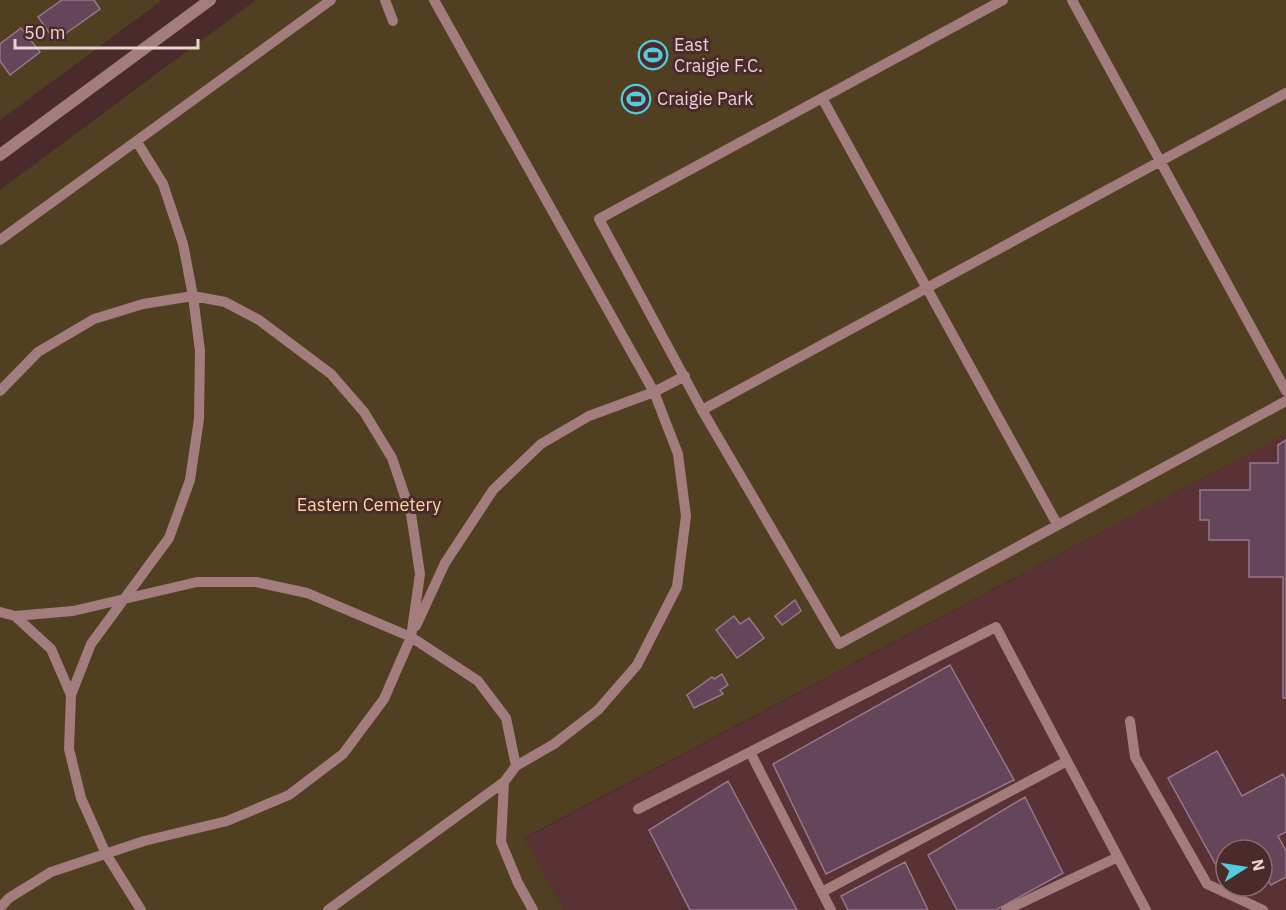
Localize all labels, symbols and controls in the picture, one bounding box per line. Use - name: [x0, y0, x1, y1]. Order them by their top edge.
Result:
- scale bar: [15, 12, 198, 50]
- text: 50 m: [24, 21, 66, 44]
- place label: East Craigie F.C.: [674, 33, 763, 77]
- sports icon: East Craigie F.C.: [637, 39, 669, 71]
- sports icon: Craigie Park: [620, 83, 652, 115]
- place label: Craigie Park: [657, 87, 754, 110]
- park label: Eastern Cemetery: [297, 493, 441, 516]
- north arrow: [1214, 838, 1274, 898]
- text: N: [1248, 857, 1270, 873]

